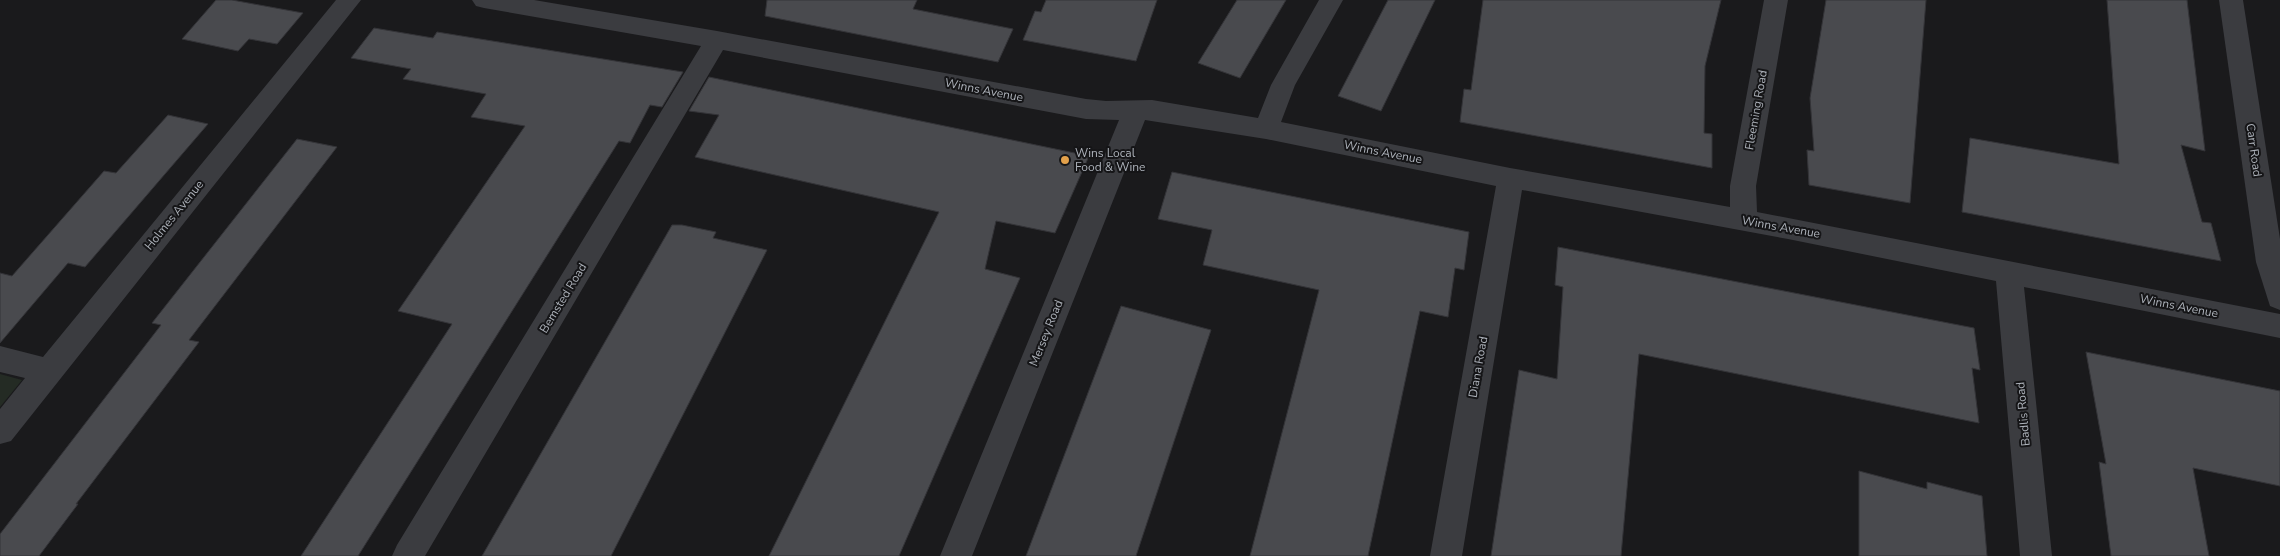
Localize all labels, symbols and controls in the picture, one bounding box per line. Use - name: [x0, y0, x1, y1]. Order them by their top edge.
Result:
- street label: Fleeming Road: [1741, 69, 1771, 151]
- street label: Winns Avenue: [944, 75, 1024, 105]
- street label: Carr Road: [2242, 122, 2266, 178]
- street label: Winns Avenue: [1343, 137, 1423, 167]
- place label: Wins Local Food & Wine: [1075, 145, 1145, 175]
- marker: Wins Local Food & Wine: [1059, 154, 1071, 166]
- street label: Holmes Avenue: [141, 177, 207, 253]
- street label: Winns Avenue: [1741, 212, 1821, 242]
- street label: Bemsted Road: [536, 260, 590, 336]
- street label: Winns Avenue: [2139, 291, 2219, 321]
- street label: Mersey Road: [1025, 297, 1067, 369]
- street label: Diana Road: [1465, 335, 1491, 399]
- street label: Badlis Road: [2012, 381, 2034, 447]

